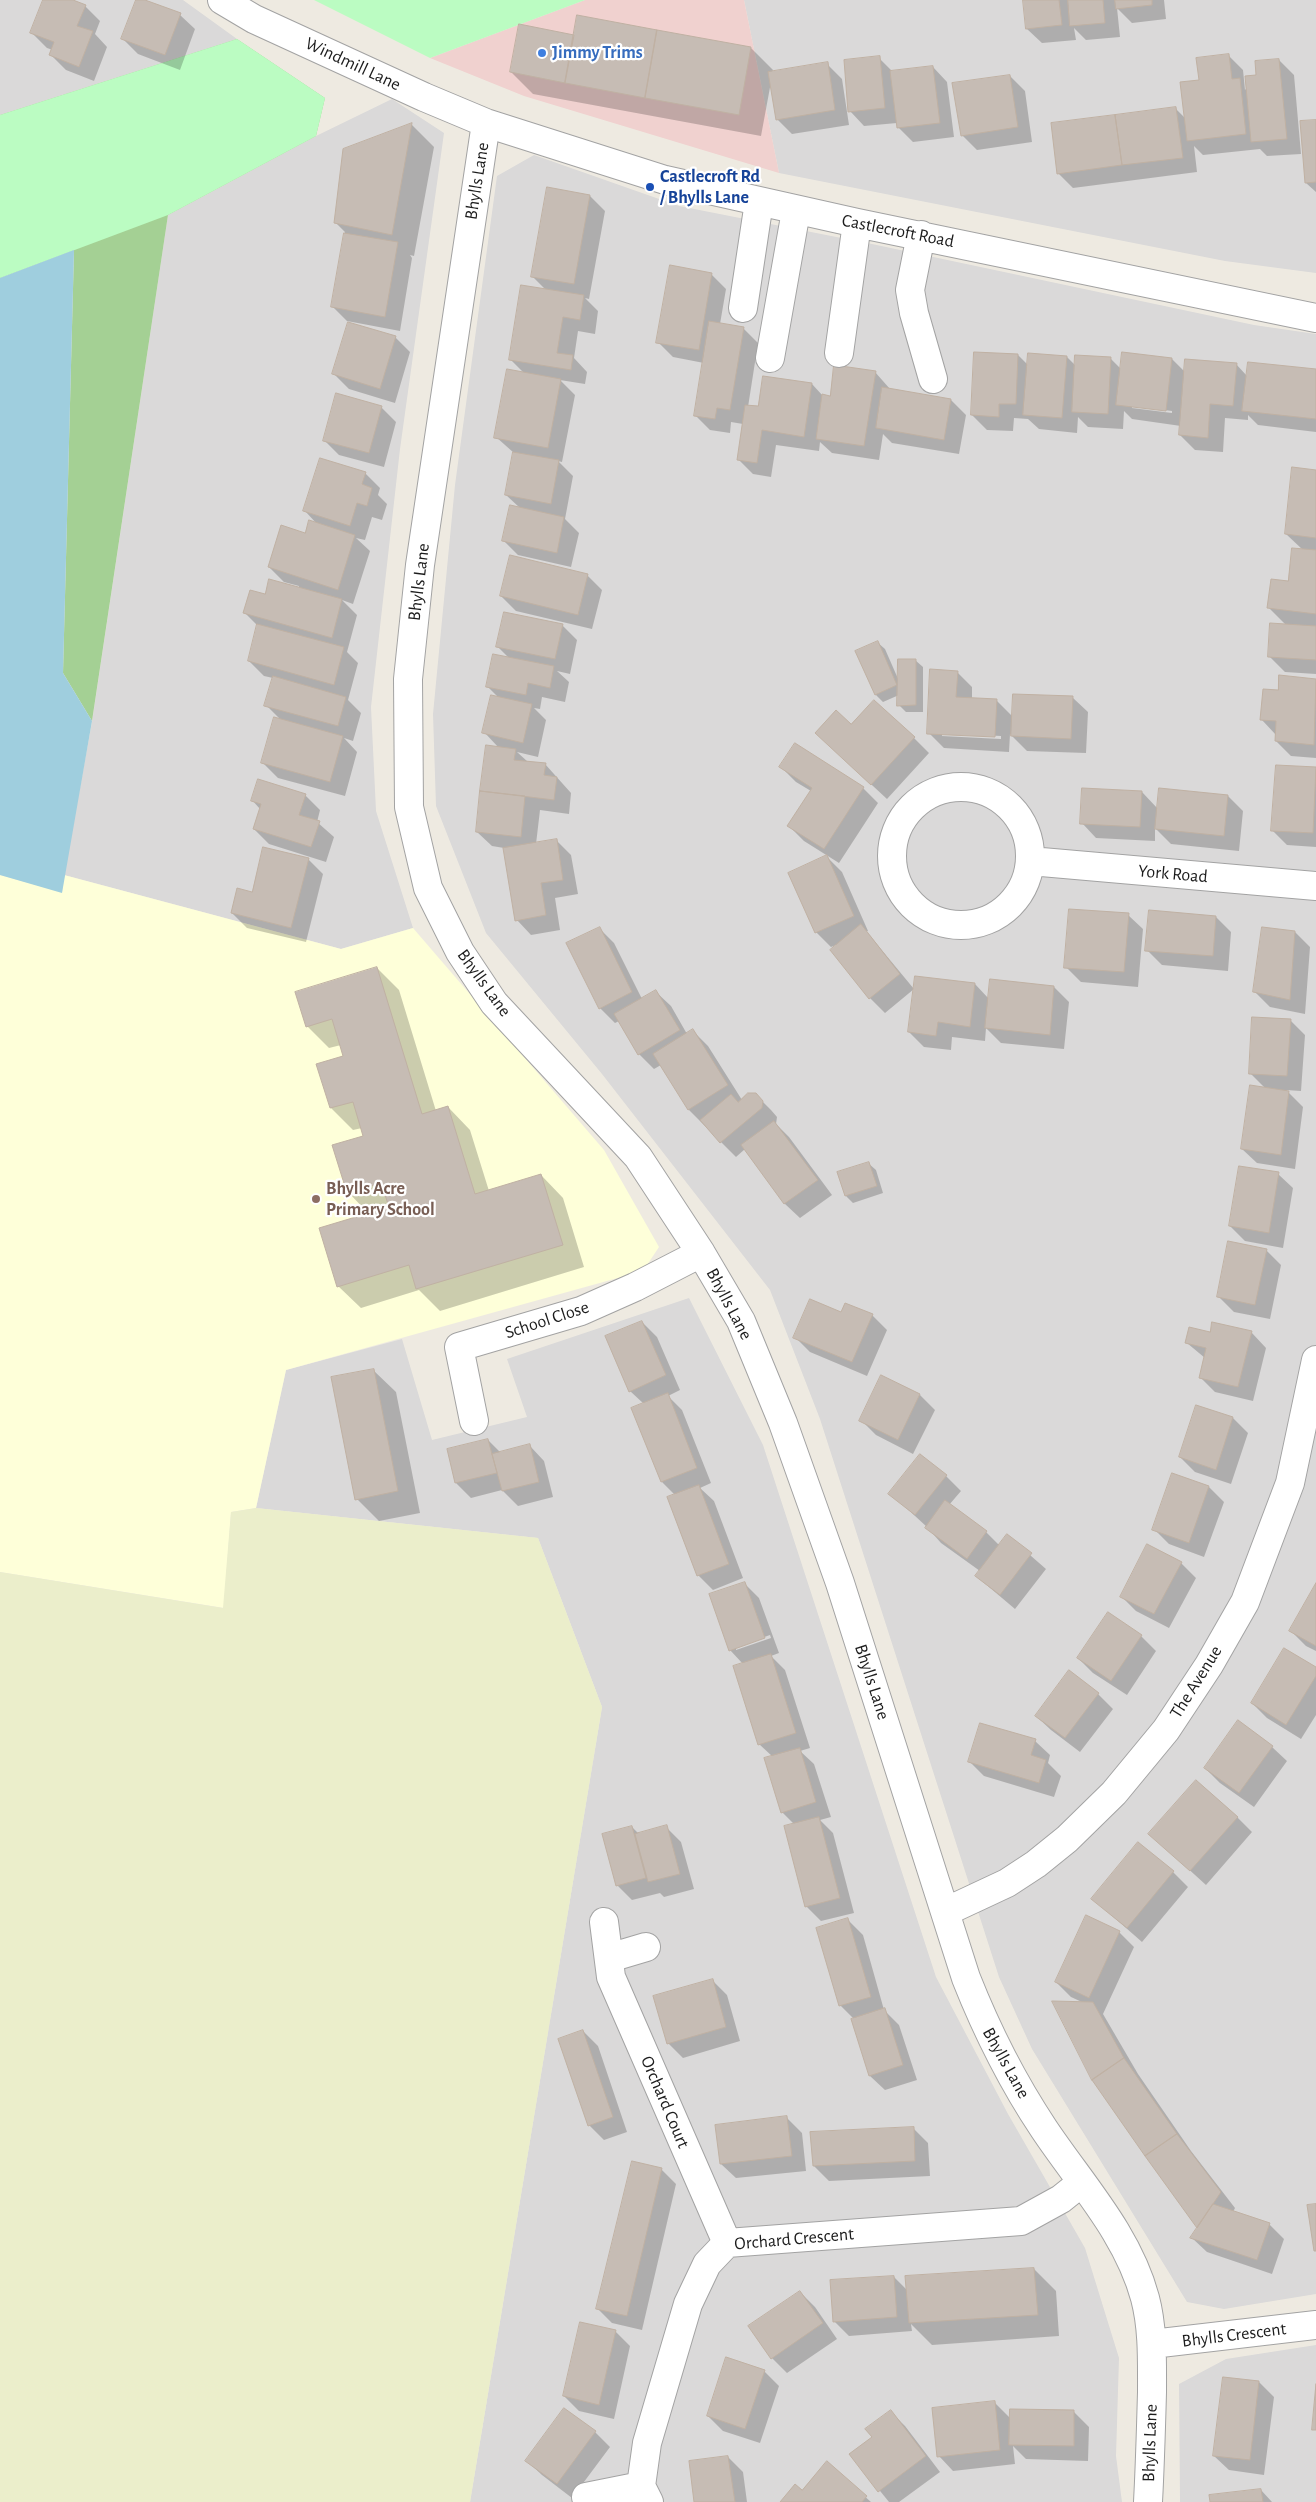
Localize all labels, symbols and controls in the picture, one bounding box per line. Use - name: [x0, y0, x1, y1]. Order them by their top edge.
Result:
- street label: Windmill Lane: [302, 32, 404, 96]
- place label: Jimmy Trims: [552, 42, 643, 64]
- marker: Jimmy Trims: [536, 47, 548, 59]
- street label: Bhylls Lane: [460, 141, 494, 221]
- place label: Castlecroft Rd / Bhylls Lane: [660, 166, 760, 208]
- marker: Castlecroft Rd / Bhylls Lane: [644, 181, 656, 193]
- street label: Castlecroft Road: [840, 210, 956, 252]
- street label: Bhylls Lane: [404, 542, 434, 622]
- street label: York Road: [1137, 860, 1209, 888]
- street label: Bhylls Lane: [452, 945, 516, 1021]
- place label: Bhylls Acre Primary School: [326, 1178, 435, 1220]
- marker: Bhylls Acre Primary School: [310, 1193, 322, 1205]
- street label: Bhylls Lane: [701, 1264, 757, 1344]
- street label: School Close: [502, 1296, 592, 1344]
- street label: Bhylls Lane: [850, 1642, 894, 1722]
- street label: The Avenue: [1165, 1642, 1227, 1722]
- street label: Bhylls Lane: [978, 2024, 1034, 2102]
- street label: Orchard Court: [636, 2053, 694, 2151]
- street label: Orchard Crescent: [733, 2223, 855, 2255]
- street label: Bhylls Crescent: [1181, 2318, 1287, 2352]
- street label: Bhylls Lane: [1138, 2404, 1162, 2482]

